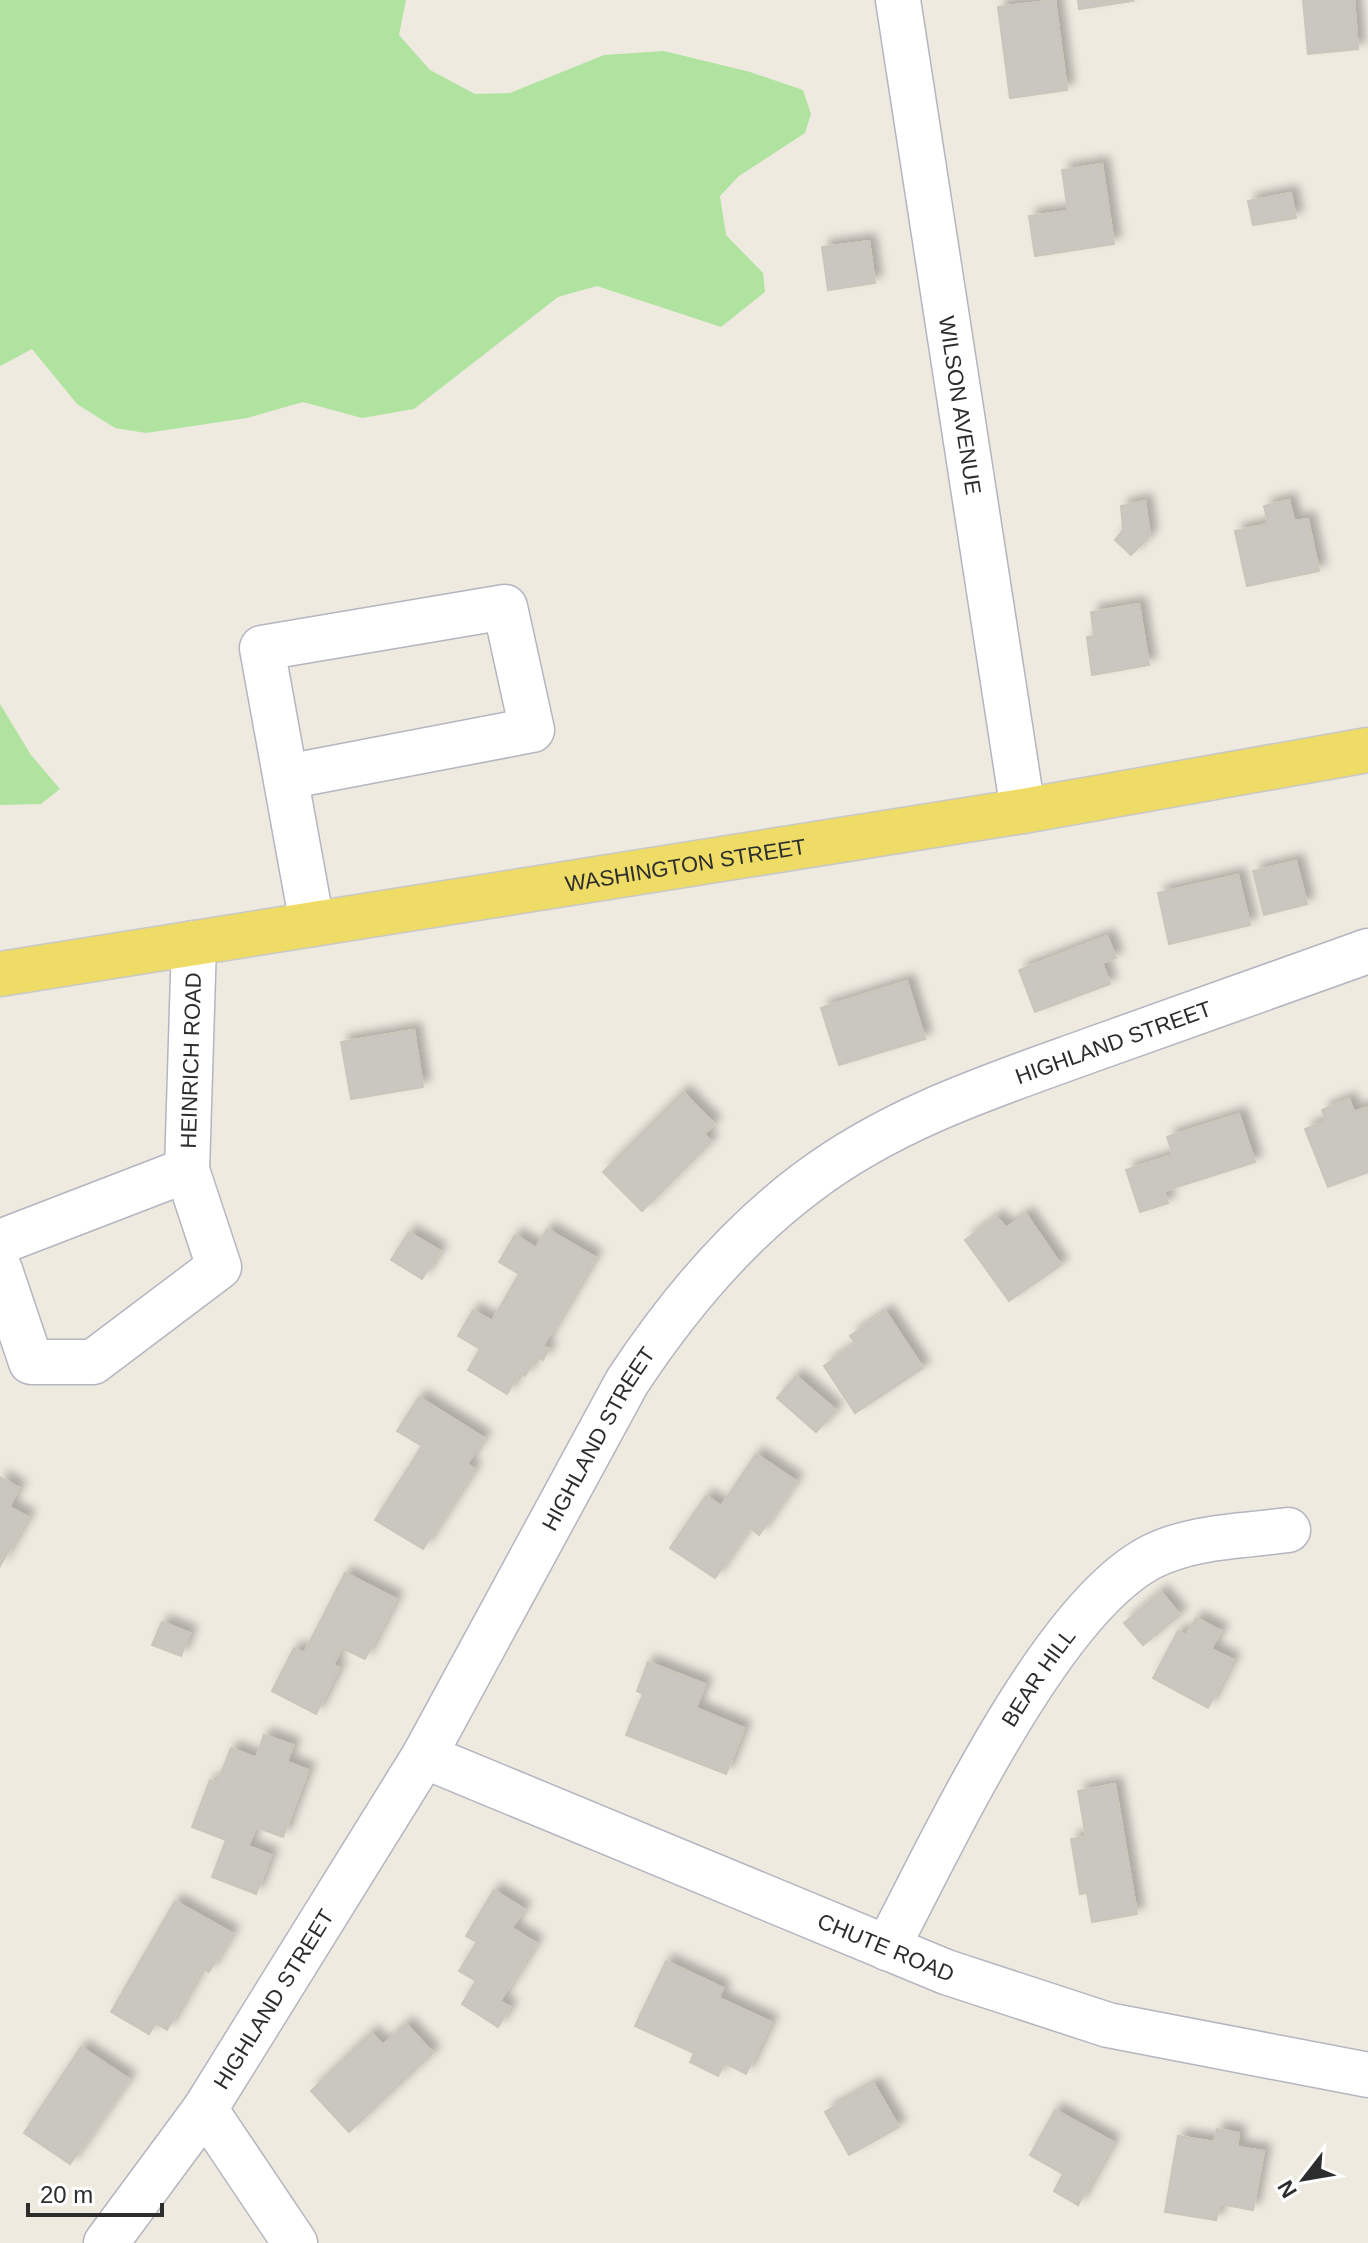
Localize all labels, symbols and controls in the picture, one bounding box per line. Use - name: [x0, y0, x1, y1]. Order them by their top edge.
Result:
- street label: WILSON AVENUE: [934, 314, 986, 496]
- street label: WASHINGTON STREET: [563, 834, 808, 897]
- street label: HEINRICH ROAD: [176, 972, 206, 1149]
- street label: HIGHLAND STREET: [1012, 996, 1215, 1089]
- street label: HIGHLAND STREET: [537, 1342, 660, 1535]
- street label: BEAR HILL: [997, 1624, 1080, 1731]
- street label: HIGHLAND STREET: [209, 1905, 339, 2094]
- street label: CHUTE ROAD: [814, 1908, 958, 1987]
- north arrow: [1264, 2139, 1344, 2219]
- scale bar: [28, 2167, 162, 2217]
- text: N: [1272, 2176, 1302, 2202]
- text: 20 m: [40, 2181, 93, 2208]

